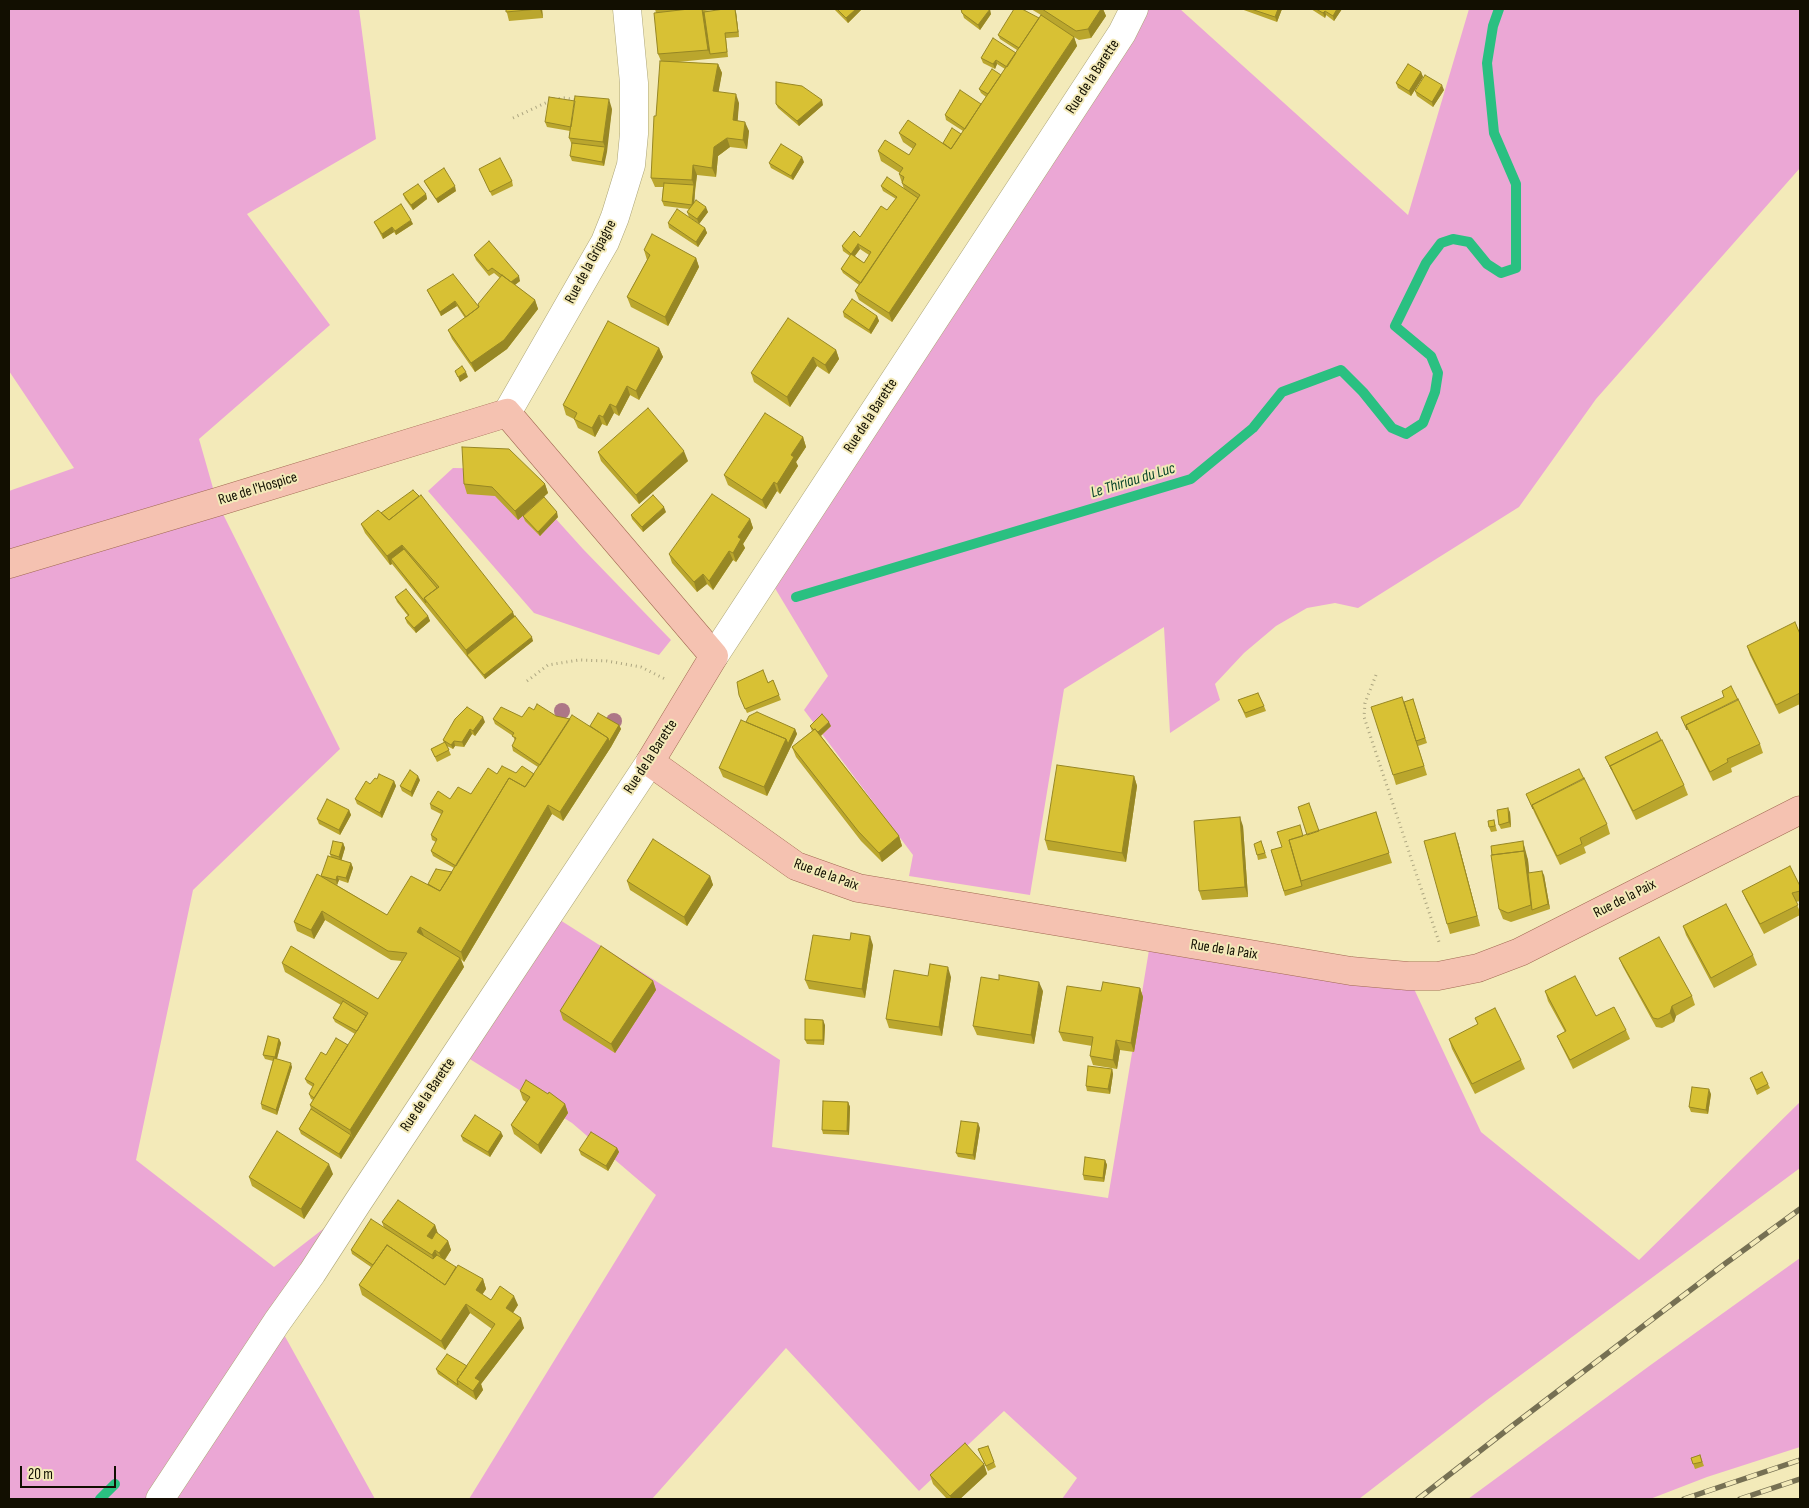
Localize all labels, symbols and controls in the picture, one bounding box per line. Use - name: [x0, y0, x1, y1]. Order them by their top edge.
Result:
- street label: Rue de la Barette: [1062, 37, 1124, 117]
- street label: Rue de la Gripagne: [561, 217, 621, 307]
- street label: Rue de la Barette: [840, 376, 902, 456]
- water label: Le Thiriau du Luc: [1088, 459, 1178, 503]
- street label: Rue de l'Hospice: [216, 468, 300, 510]
- street label: Rue de la Barette: [620, 717, 682, 797]
- street label: Rue de la Paix: [791, 855, 861, 895]
- street label: Rue de la Paix: [1591, 876, 1659, 922]
- street label: Rue de la Paix: [1189, 936, 1259, 964]
- street label: Rue de la Barette: [397, 1055, 459, 1135]
- scale bar: [22, 1456, 119, 1488]
- text: 20 m: [28, 1465, 53, 1484]

